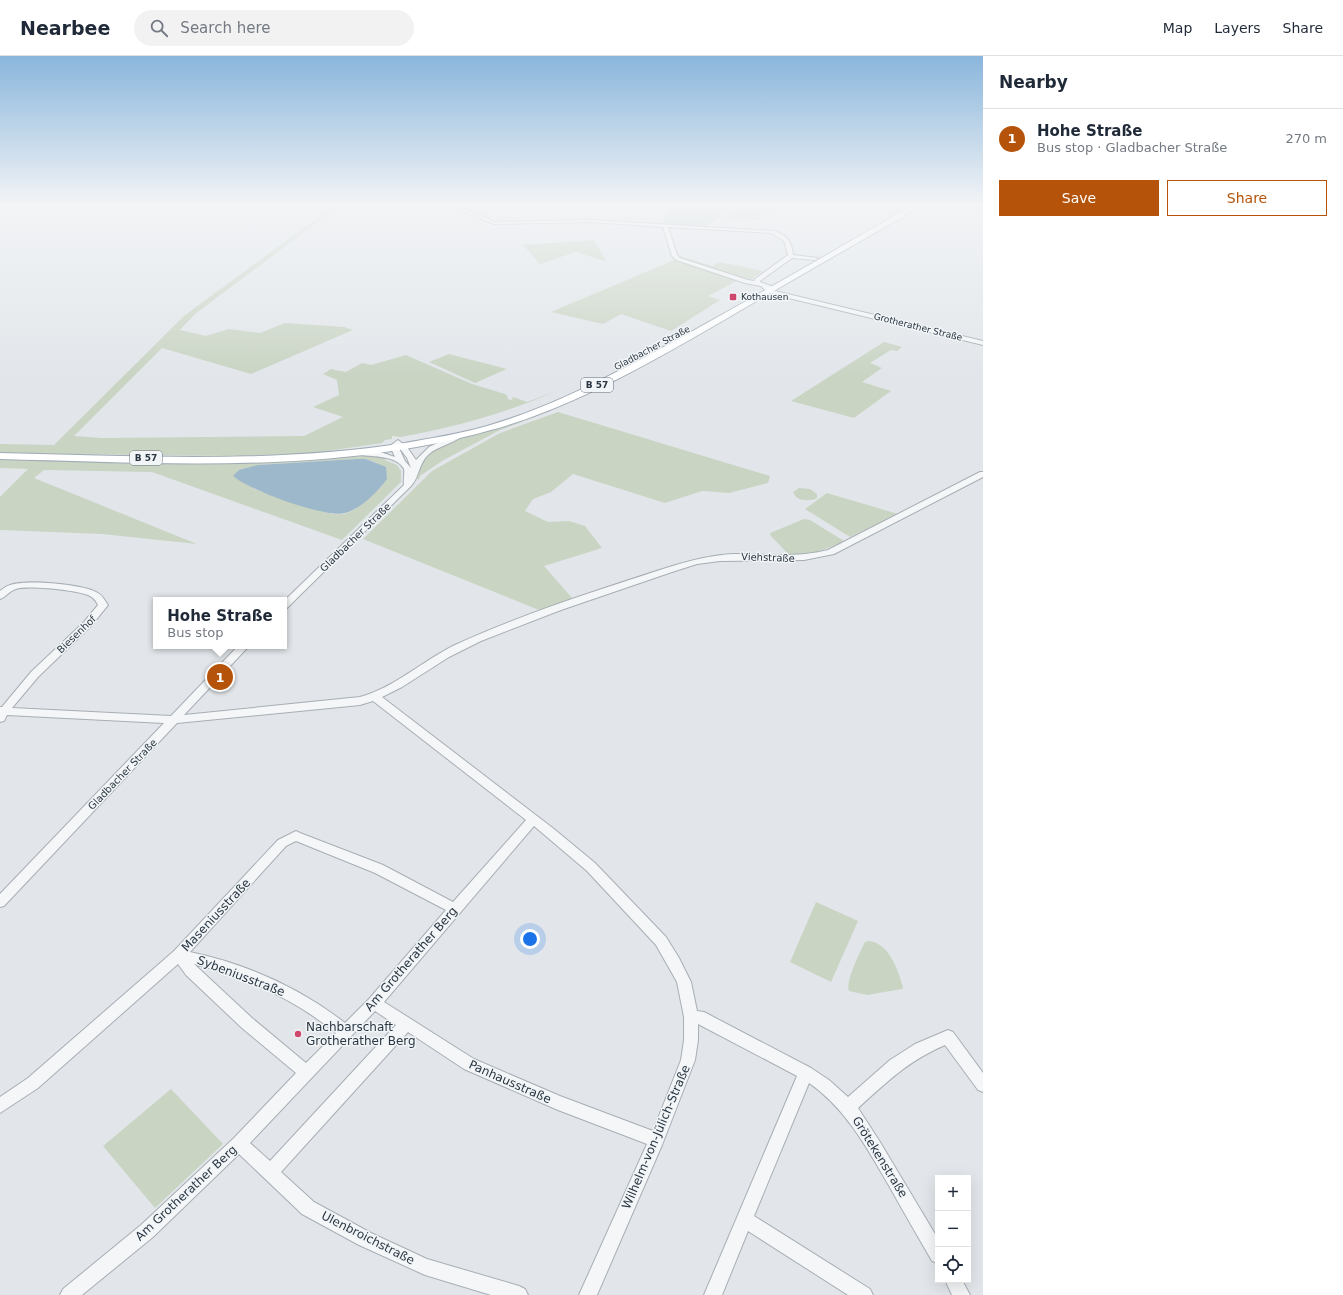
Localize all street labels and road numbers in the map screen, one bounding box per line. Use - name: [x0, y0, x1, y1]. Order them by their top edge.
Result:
- street label: Grotherather Straße: [873, 311, 964, 343]
- street label: Gladbacher Straße: [612, 324, 692, 372]
- road number: B 57: [581, 378, 613, 392]
- road number: B 57: [130, 451, 162, 465]
- street label: Gladbacher Straße: [318, 501, 393, 574]
- street label: Viehstraße: [741, 551, 795, 564]
- street label: Biesenhof: [55, 613, 98, 655]
- street label: Gladbacher Straße: [86, 737, 159, 812]
- street label: Maseniusstraße: [179, 876, 253, 954]
- street label: Am Grotherather Berg: [362, 904, 460, 1014]
- street label: Sybeniusstraße: [195, 953, 287, 999]
- street label: Panhausstraße: [467, 1058, 553, 1106]
- street label: Wilhelm-von-Jülich-Straße: [619, 1063, 693, 1211]
- street label: Grötekenstraße: [849, 1114, 911, 1200]
- street label: Am Grotherather Berg: [132, 1142, 240, 1244]
- street label: Ulenbroichstraße: [319, 1209, 417, 1267]

